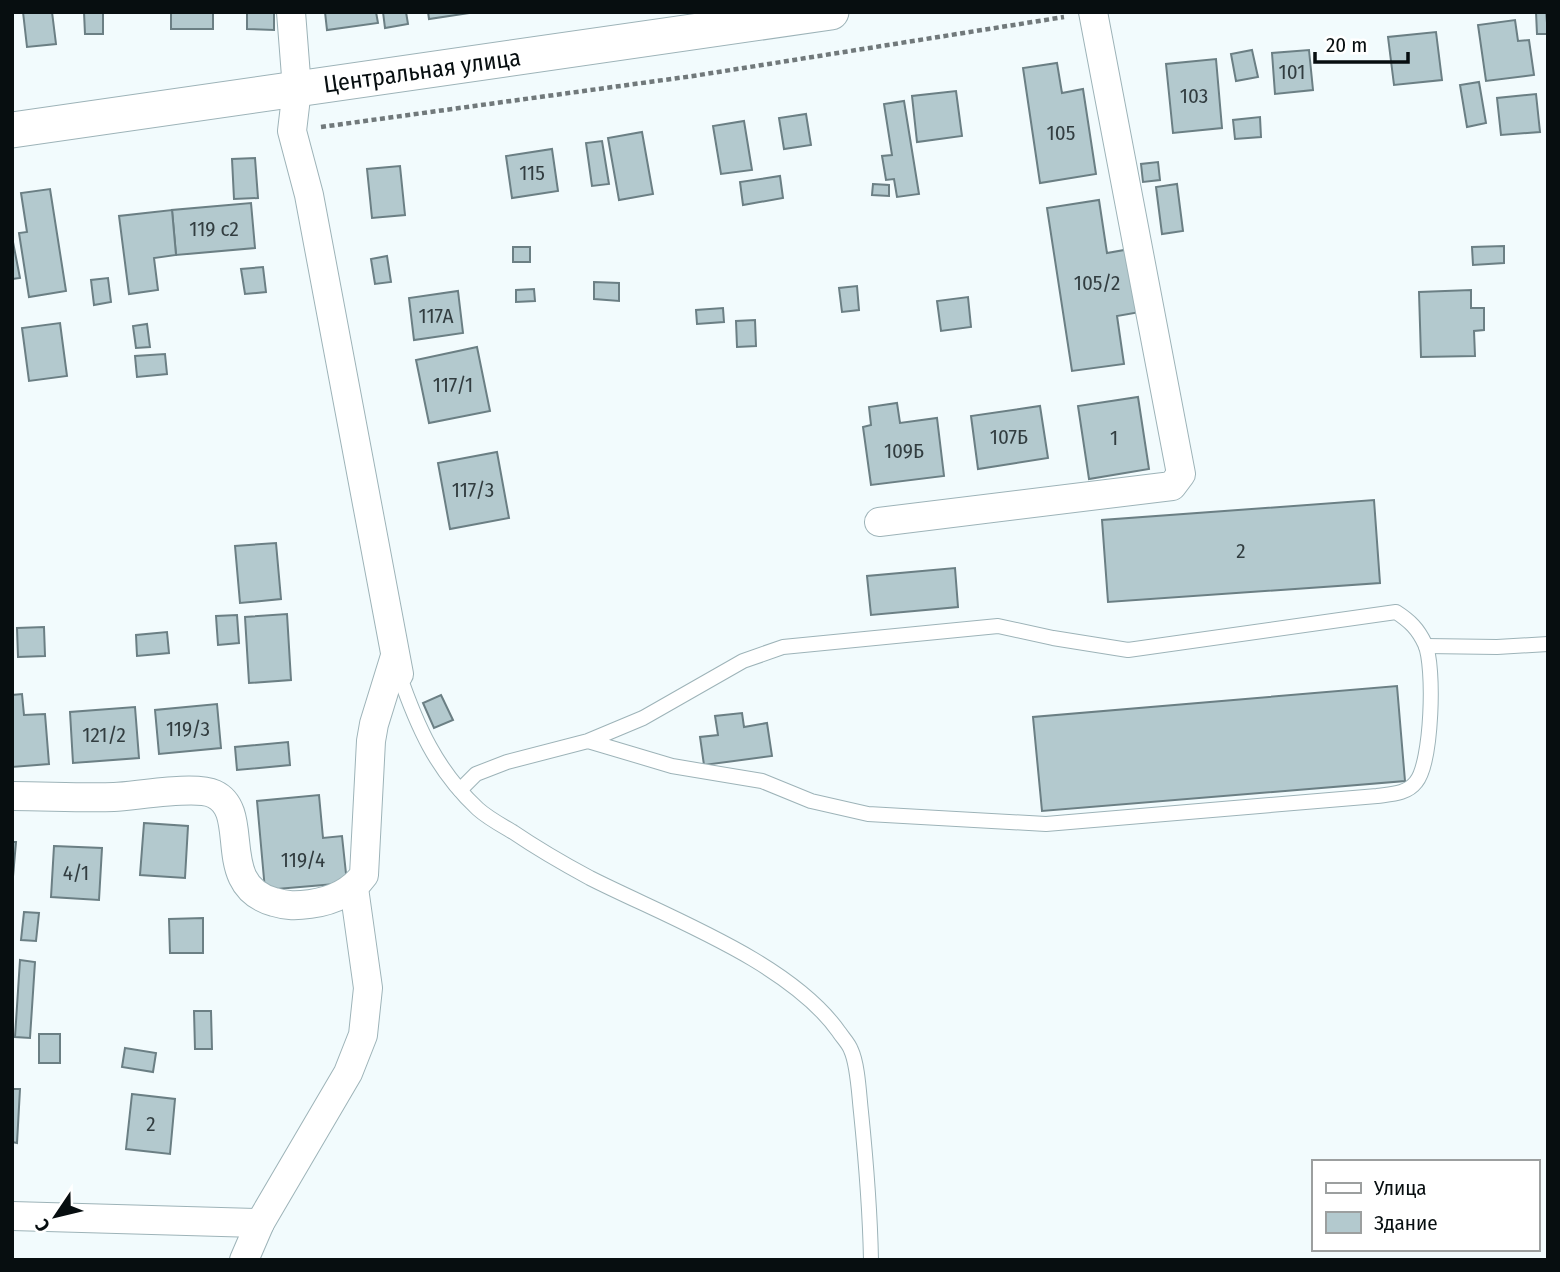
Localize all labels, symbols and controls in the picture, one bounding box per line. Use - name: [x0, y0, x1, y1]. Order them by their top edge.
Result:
- scale bar: [1315, 21, 1408, 65]
- text: 20 m: [1326, 32, 1367, 58]
- street label: Центральная улица: [322, 43, 522, 99]
- house number: 101: [1279, 59, 1305, 85]
- house number: 103: [1180, 83, 1208, 109]
- house number: 105: [1047, 120, 1075, 146]
- house number: 115: [519, 160, 545, 186]
- house number: 119 с2: [189, 216, 239, 242]
- house number: 105/2: [1074, 270, 1120, 296]
- house number: 117А: [418, 303, 454, 329]
- house number: 117/1: [433, 372, 473, 398]
- house number: 107Б: [990, 424, 1028, 450]
- house number: 1: [1110, 425, 1118, 451]
- house number: 109Б: [884, 438, 924, 464]
- house number: 117/3: [452, 477, 494, 503]
- house number: 2: [1236, 538, 1246, 564]
- house number: 119/3: [166, 716, 210, 742]
- house number: 121/2: [82, 722, 126, 748]
- house number: 119/4: [281, 847, 325, 873]
- house number: 4/1: [63, 860, 89, 886]
- house number: 2: [146, 1111, 156, 1137]
- legend: [1312, 1160, 1539, 1251]
- text: Улица: [1373, 1175, 1427, 1201]
- north arrow: [21, 1181, 91, 1251]
- text: Здание: [1374, 1210, 1438, 1236]
- text: С: [30, 1215, 55, 1236]

